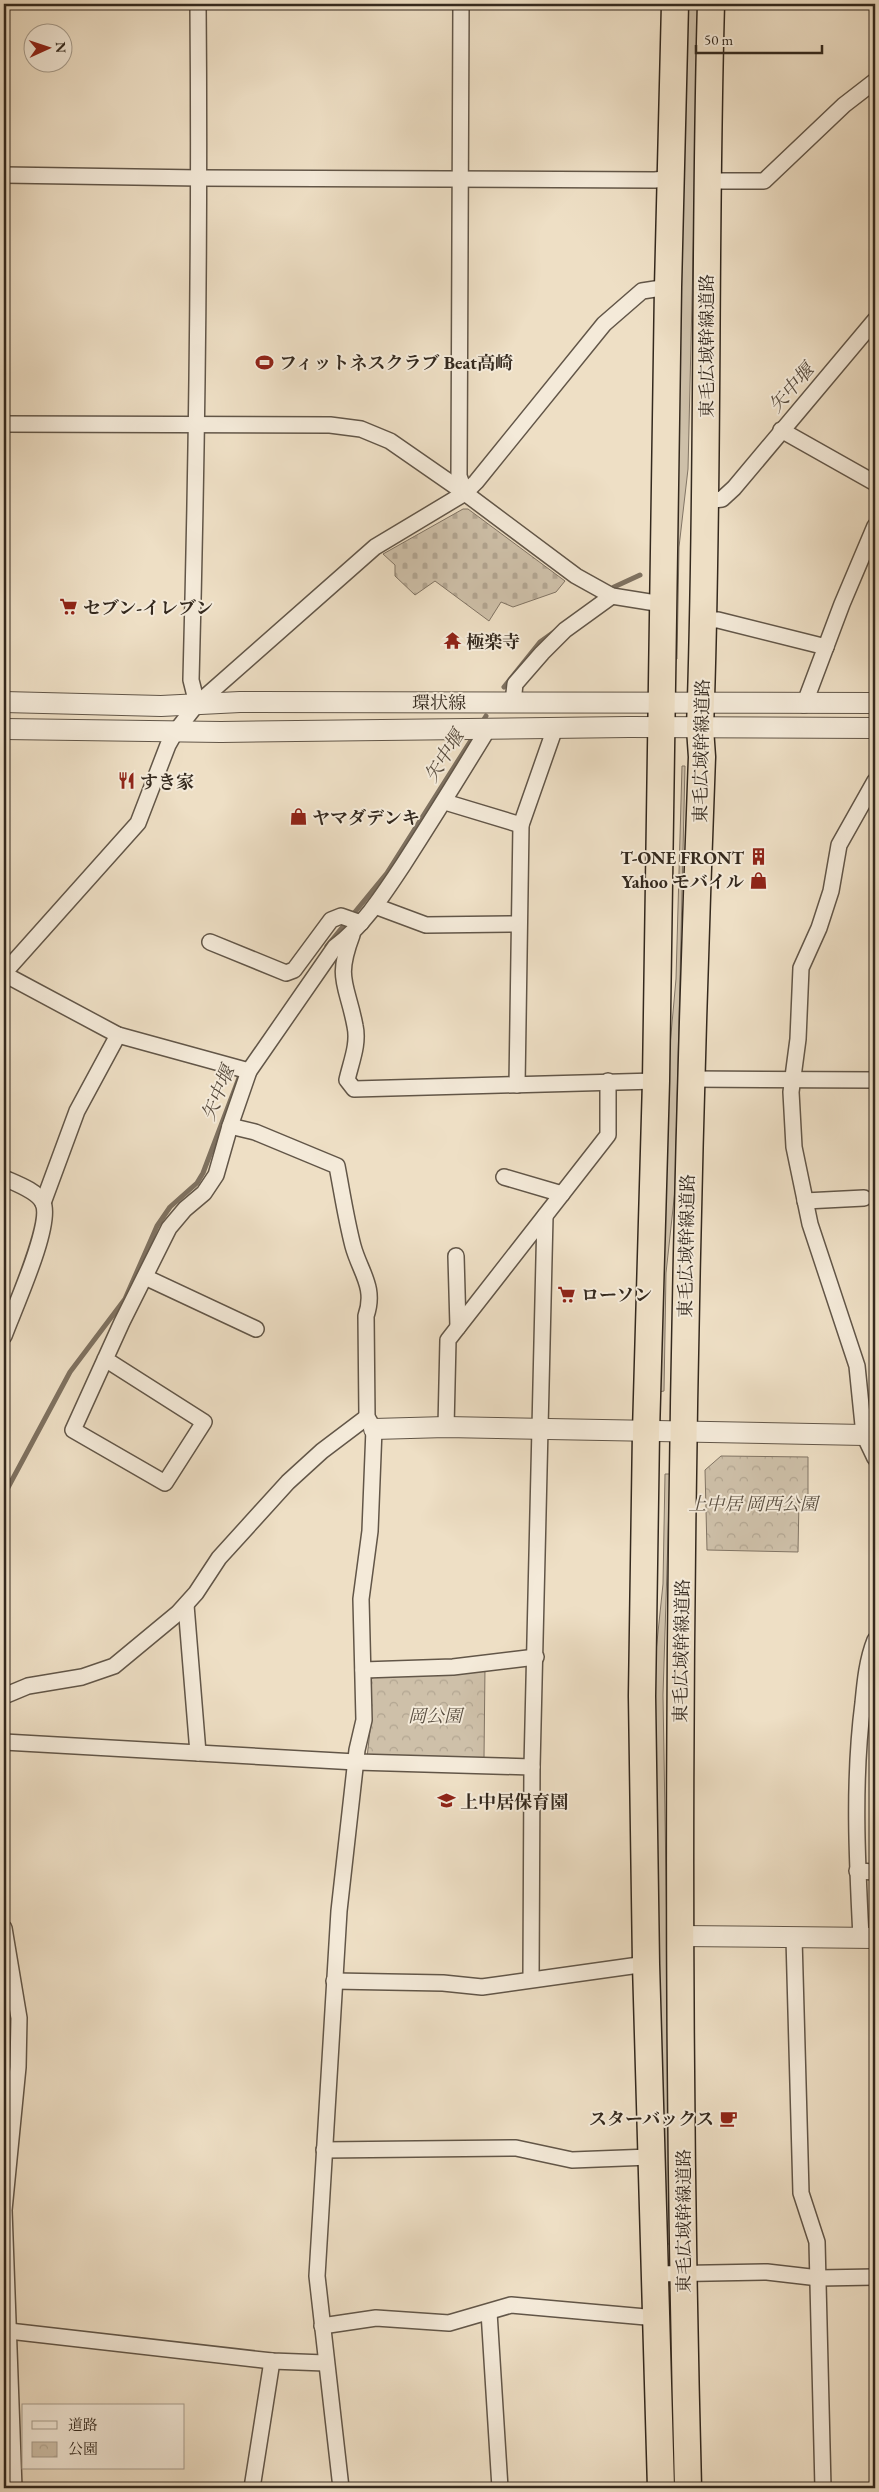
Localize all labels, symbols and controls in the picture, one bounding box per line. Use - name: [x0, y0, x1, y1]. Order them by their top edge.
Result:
- north arrow: [22, 22, 72, 72]
- scale bar: [696, 22, 823, 54]
- text: 50 m: [704, 30, 733, 49]
- text: N: [52, 41, 70, 54]
- street label: 東毛広域幹線道路: [695, 274, 718, 418]
- place label: フィットネスクラブ Beat高崎: [279, 351, 513, 374]
- sports icon: フィットネスクラブ Beat高崎: [255, 352, 275, 372]
- water label: 矢中堰: [763, 356, 821, 418]
- place label: セブン-イレブン: [83, 596, 213, 619]
- supermarket icon: セブン-イレブン: [59, 597, 79, 617]
- place label: 極楽寺: [466, 630, 520, 653]
- temple icon: 極楽寺: [442, 631, 462, 651]
- street label: 東毛広域幹線道路: [688, 679, 714, 823]
- street label: 環状線: [412, 691, 466, 714]
- water label: 矢中堰: [418, 723, 471, 787]
- place label: すき家: [140, 770, 194, 793]
- restaurant icon: すき家: [116, 771, 136, 791]
- place label: ヤマダデンキ: [312, 806, 420, 829]
- shop icon: ヤマダデンキ: [288, 807, 308, 827]
- place label: T-ONE FRONT: [620, 846, 744, 869]
- building icon: T-ONE FRONT: [748, 847, 768, 867]
- place label: Yahoo モバイル: [621, 870, 744, 893]
- shop icon: Yahoo モバイル: [748, 871, 768, 891]
- water label: 矢中堰: [196, 1059, 241, 1124]
- street label: 東毛広域幹線道路: [673, 1174, 699, 1318]
- place label: ローソン: [581, 1283, 652, 1306]
- supermarket icon: ローソン: [557, 1284, 577, 1304]
- park label: 上中居 岡西公園: [688, 1492, 821, 1515]
- street label: 東毛広域幹線道路: [668, 1579, 694, 1723]
- park label: 岡公園: [408, 1704, 465, 1727]
- place label: 上中居保育園: [460, 1790, 568, 1813]
- school or university icon: 上中居保育園: [436, 1791, 456, 1811]
- place label: スターバックス: [589, 2107, 714, 2130]
- cafe icon: スターバックス: [718, 2108, 738, 2128]
- street label: 東毛広域幹線道路: [672, 2149, 695, 2293]
- legend: [22, 2404, 185, 2470]
- text: 道路: [68, 2415, 98, 2434]
- text: 公園: [68, 2439, 98, 2458]

